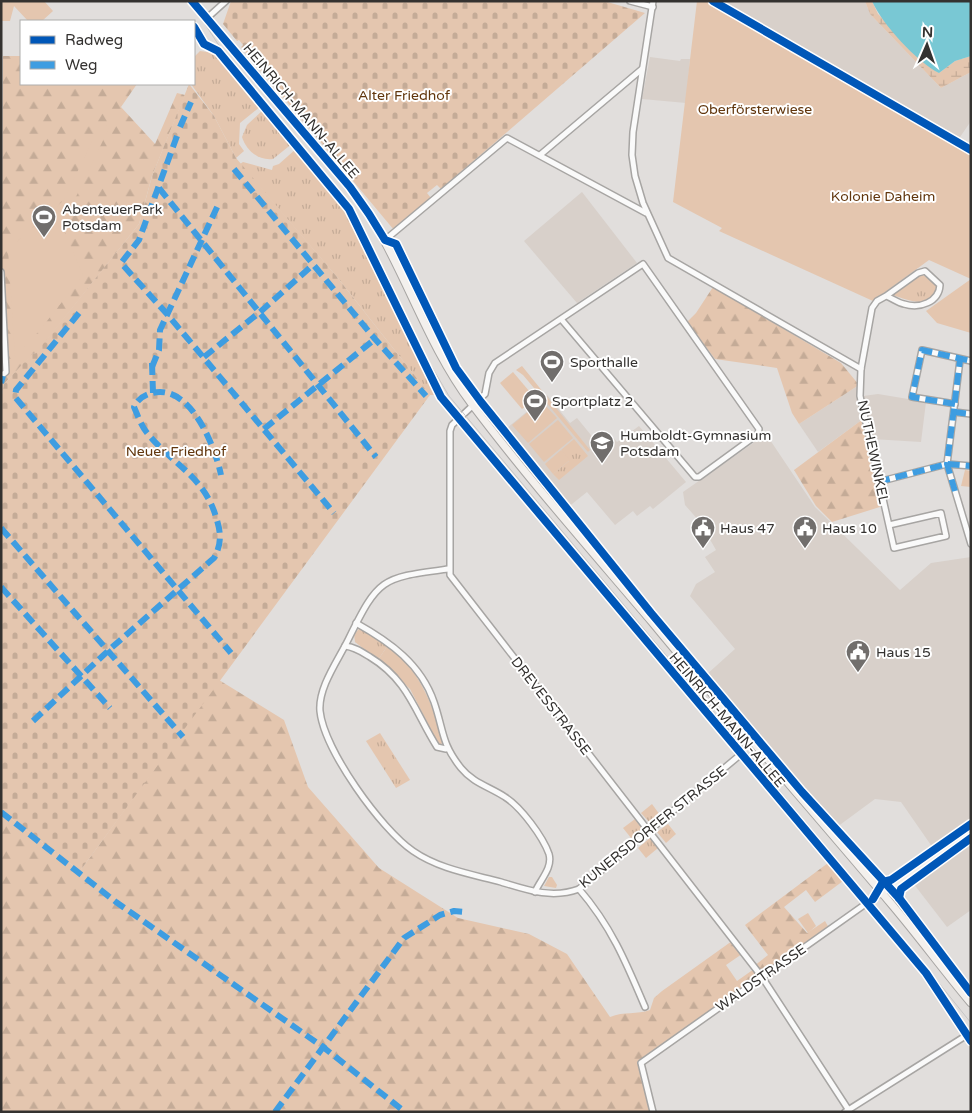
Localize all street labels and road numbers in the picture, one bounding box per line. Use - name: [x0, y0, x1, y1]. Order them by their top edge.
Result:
- street label: HEINRICH-MANN-ALLEE: [239, 40, 363, 182]
- street label: NUTHEWINKEL: [854, 399, 892, 505]
- street label: HEINRICH-MANN-ALLEE: [665, 649, 789, 791]
- street label: DREVESSTRASSE: [507, 654, 595, 759]
- street label: KUNERSDORFER STRASSE: [576, 762, 730, 892]
- street label: WALDSTRASSE: [713, 940, 810, 1015]

